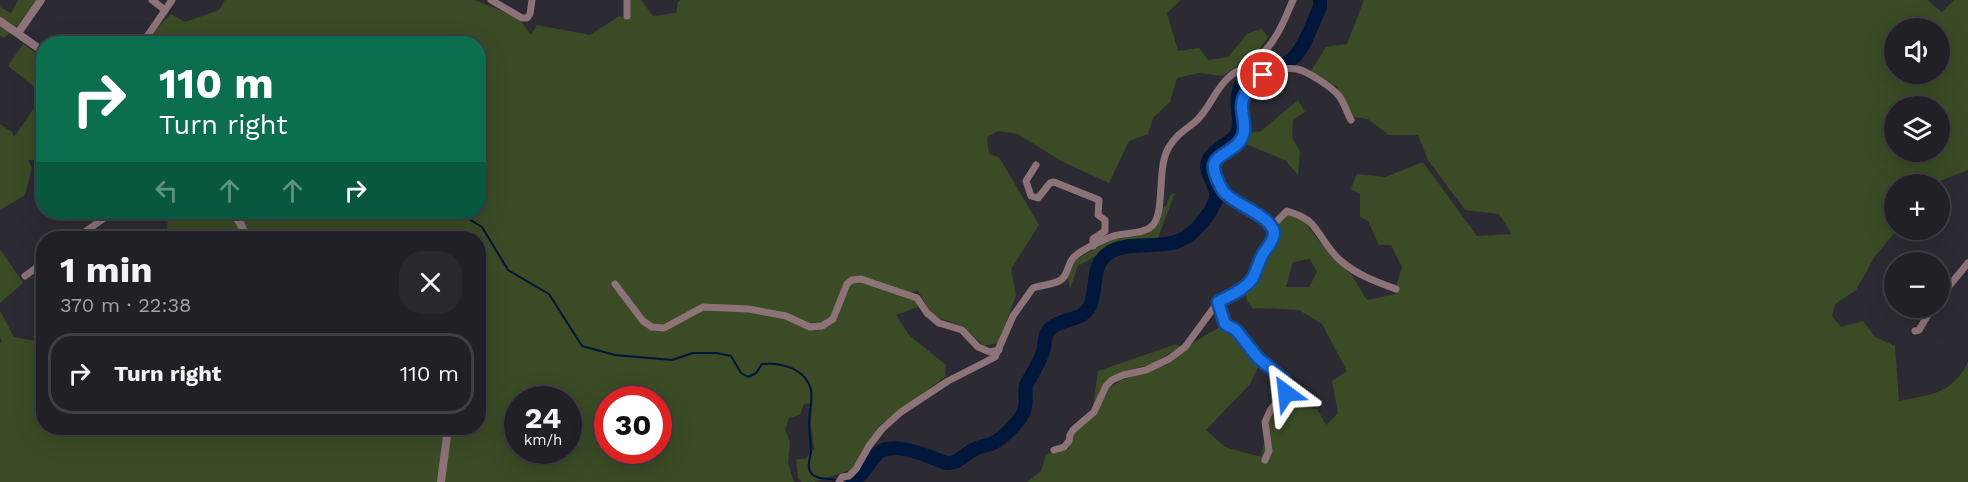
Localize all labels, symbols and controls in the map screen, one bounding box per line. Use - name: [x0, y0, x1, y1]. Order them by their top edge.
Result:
- map controls: [1884, 18, 1950, 318]
- button: sound: [1884, 18, 1950, 84]
- pin: [1237, 49, 1288, 100]
- icon: arrive: [1246, 58, 1279, 91]
- text: 110 m: [159, 59, 274, 108]
- icon: right: [60, 60, 138, 138]
- button: layers: [1884, 96, 1950, 162]
- text: Turn right: [159, 109, 288, 141]
- icon: left: [150, 174, 183, 207]
- icon: ahead: [213, 174, 246, 207]
- icon: ahead: [276, 174, 309, 207]
- icon: right: [339, 174, 372, 207]
- button: +: [1884, 174, 1950, 240]
- text: 1 min: [60, 249, 152, 291]
- button: close: [399, 251, 462, 314]
- button: −: [1884, 252, 1950, 318]
- text: 370 m · 22:38: [60, 293, 191, 317]
- icon: right: [63, 357, 96, 390]
- text: Turn right: [114, 361, 221, 386]
- text: 110 m: [400, 361, 459, 386]
- position arrow: [1254, 361, 1318, 425]
- speed limit sign: 30: [594, 386, 672, 464]
- text: 24: [525, 400, 561, 435]
- text: km/h: [524, 431, 562, 449]

